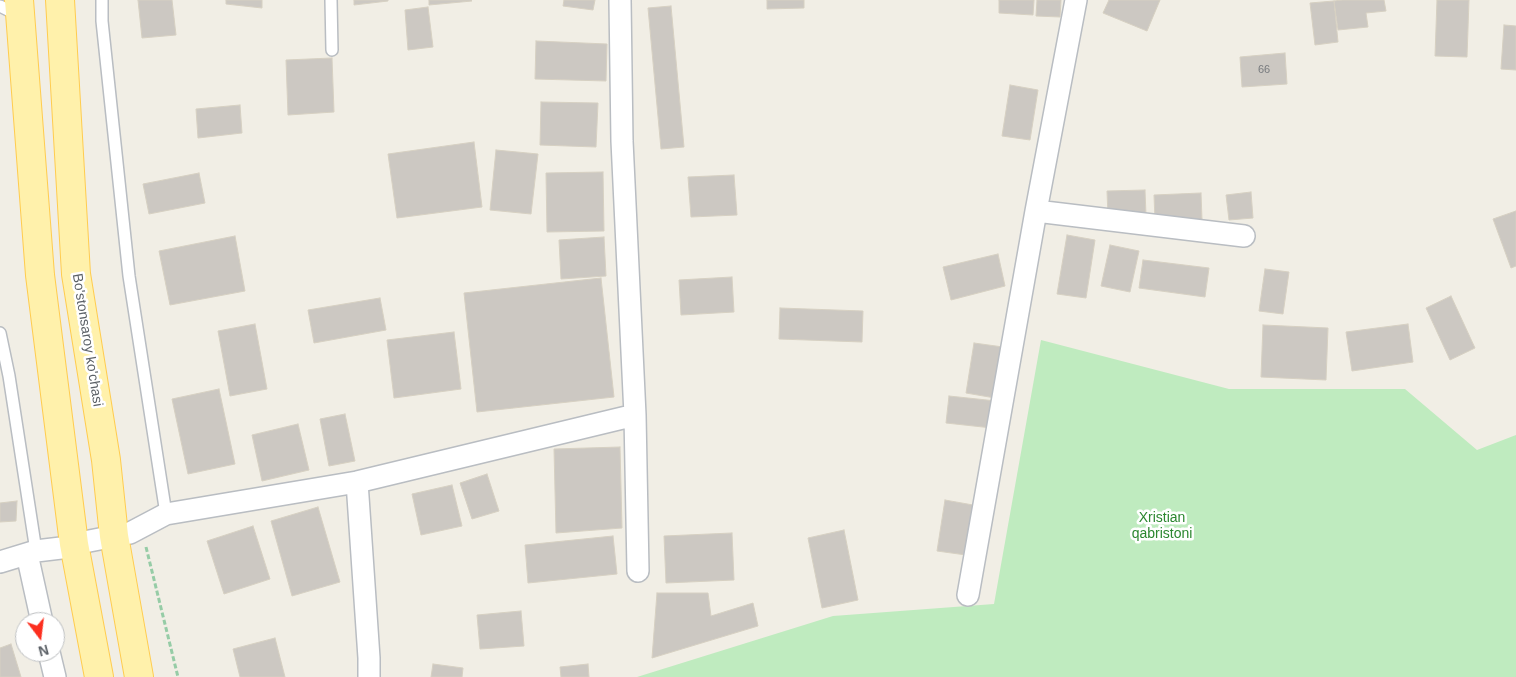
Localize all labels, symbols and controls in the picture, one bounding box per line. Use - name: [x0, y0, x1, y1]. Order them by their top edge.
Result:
- house number: 66: [1258, 63, 1270, 77]
- street label: Bo'stonsaroy ko'chasi: [68, 272, 106, 408]
- park label: Xristian qabristoni: [1132, 510, 1192, 542]
- north arrow: [15, 612, 65, 662]
- text: N: [37, 641, 51, 660]

